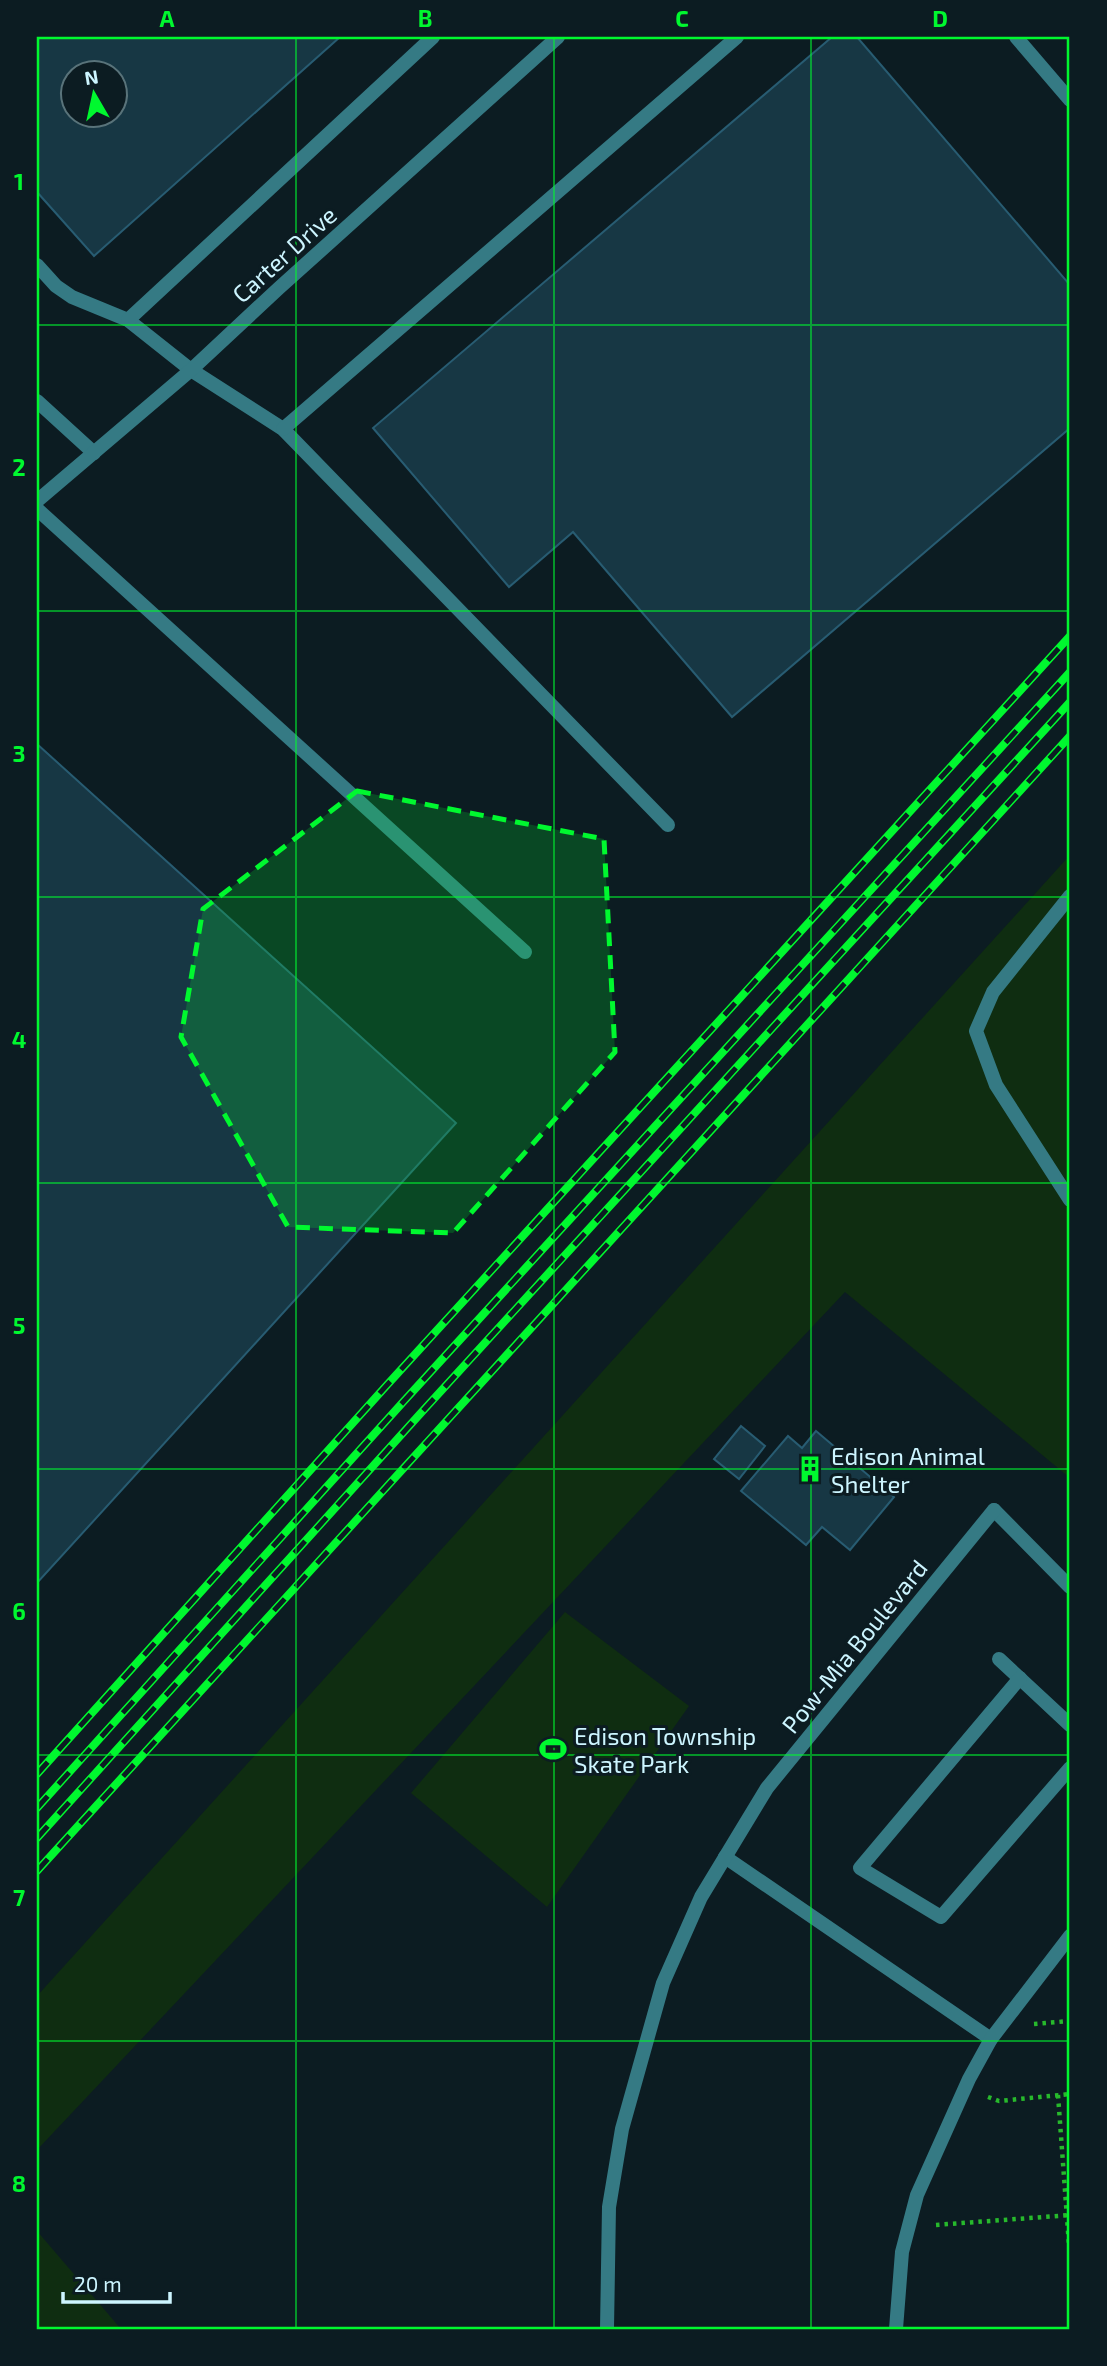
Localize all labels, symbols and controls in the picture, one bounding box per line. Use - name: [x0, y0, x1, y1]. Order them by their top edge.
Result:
- text: A: [159, 4, 175, 32]
- text: B: [418, 4, 432, 32]
- text: C: [675, 4, 689, 32]
- text: D: [932, 4, 948, 32]
- north arrow: [60, 60, 130, 130]
- text: N: [83, 64, 100, 89]
- text: 1: [14, 167, 24, 195]
- street label: Carter Drive: [226, 200, 342, 308]
- text: 2: [12, 453, 26, 481]
- text: 3: [12, 739, 26, 767]
- text: 4: [12, 1025, 26, 1053]
- text: 5: [13, 1311, 25, 1339]
- place label: Edison Animal Shelter: [831, 1441, 985, 1498]
- building icon: Edison Animal Shelter: [795, 1454, 825, 1484]
- street label: Pow-Mia Boulevard: [775, 1553, 933, 1739]
- text: 6: [12, 1597, 26, 1625]
- place label: Edison Township Skate Park: [574, 1721, 756, 1778]
- sports icon: Edison Township Skate Park: [538, 1734, 568, 1764]
- text: 7: [13, 1883, 25, 1911]
- text: 8: [12, 2169, 26, 2197]
- scale bar: [63, 2261, 170, 2305]
- text: 20 m: [74, 2271, 122, 2296]

